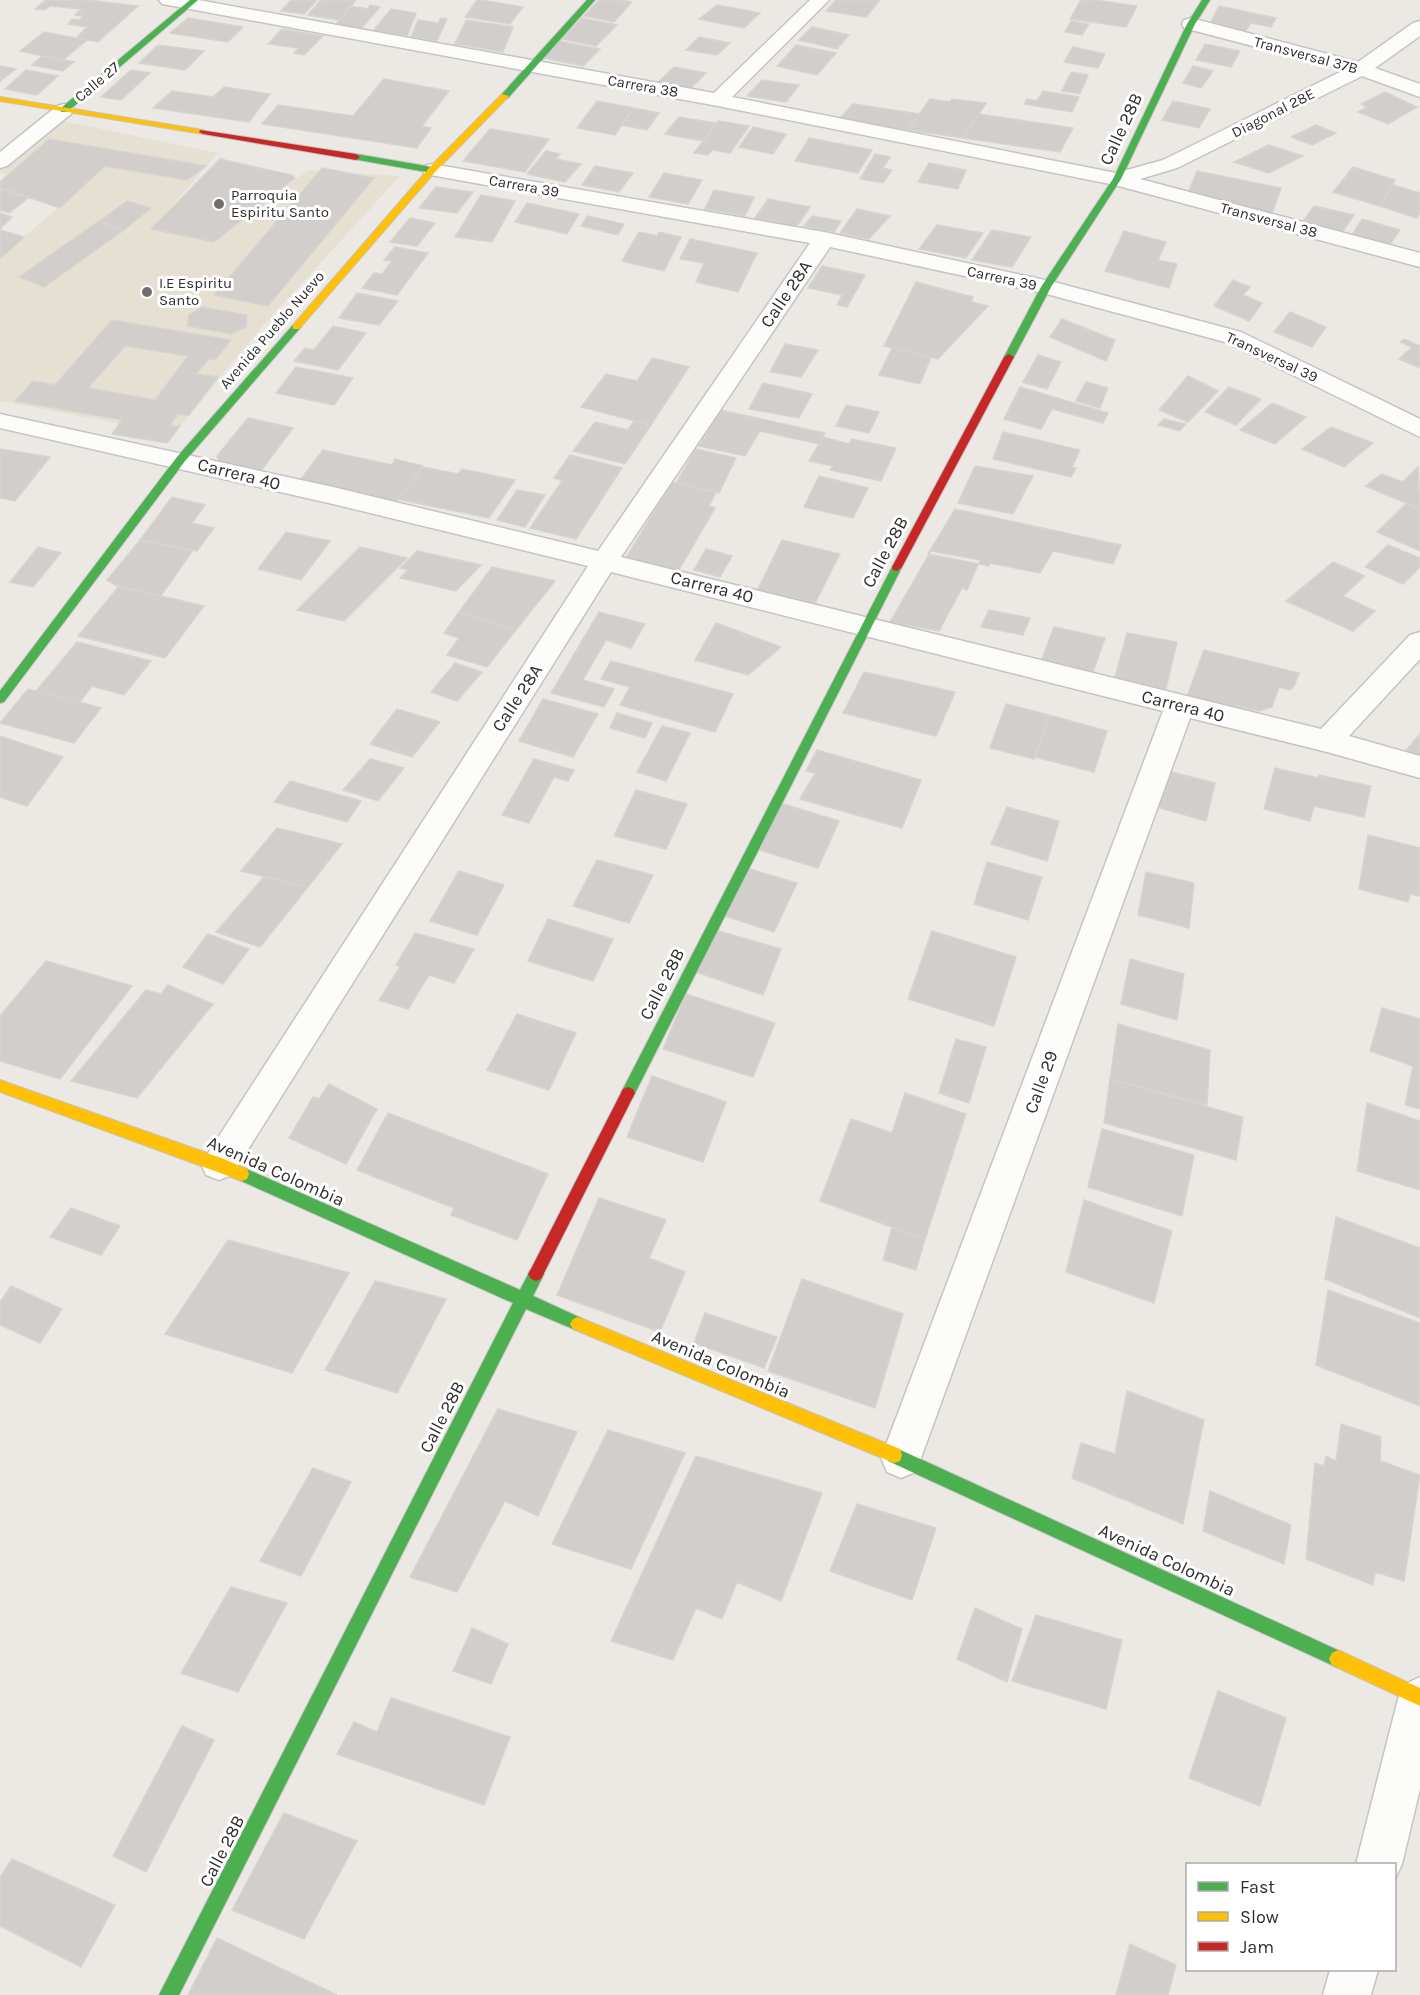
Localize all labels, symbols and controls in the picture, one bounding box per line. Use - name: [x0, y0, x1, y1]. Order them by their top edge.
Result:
- street label: Transversal 37B: [1252, 32, 1360, 78]
- street label: Calle 27: [71, 58, 123, 106]
- street label: Carrera 38: [606, 71, 680, 101]
- street label: Diagonal 28E: [1228, 84, 1318, 142]
- street label: Calle 28B: [1095, 89, 1147, 169]
- street label: Carrera 39: [488, 171, 560, 201]
- place label: Parroquia Espiritu Santo: [231, 186, 329, 221]
- marker: Parroquia Espiritu Santo: [212, 197, 226, 211]
- street label: Transversal 38: [1219, 198, 1319, 242]
- street label: Calle 28A: [756, 256, 816, 332]
- street label: Carrera 39: [965, 262, 1039, 294]
- street label: Avenida Pueblo Nuevo: [216, 267, 328, 393]
- place label: I.E Espiritu Santo: [159, 274, 232, 309]
- marker: I.E Espiritu Santo: [140, 285, 154, 299]
- street label: Transversal 39: [1223, 328, 1321, 386]
- street label: Carrera 40: [195, 453, 283, 495]
- street label: Calle 28B: [857, 513, 913, 591]
- street label: Carrera 40: [668, 566, 756, 608]
- street label: Calle 28A: [487, 660, 547, 736]
- street label: Carrera 40: [1139, 685, 1227, 727]
- street label: Calle 28B: [635, 945, 689, 1023]
- street label: Calle 29: [1019, 1047, 1063, 1117]
- street label: Avenida Colombia: [204, 1131, 348, 1211]
- street label: Avenida Colombia: [649, 1325, 793, 1403]
- street label: Calle 28B: [415, 1378, 469, 1456]
- street label: Avenida Colombia: [1095, 1519, 1239, 1601]
- street label: Calle 28B: [195, 1812, 249, 1890]
- legend: [1186, 1863, 1396, 1971]
- text: Fast: [1240, 1876, 1275, 1898]
- text: Slow: [1240, 1906, 1279, 1928]
- text: Jam: [1240, 1936, 1274, 1958]

